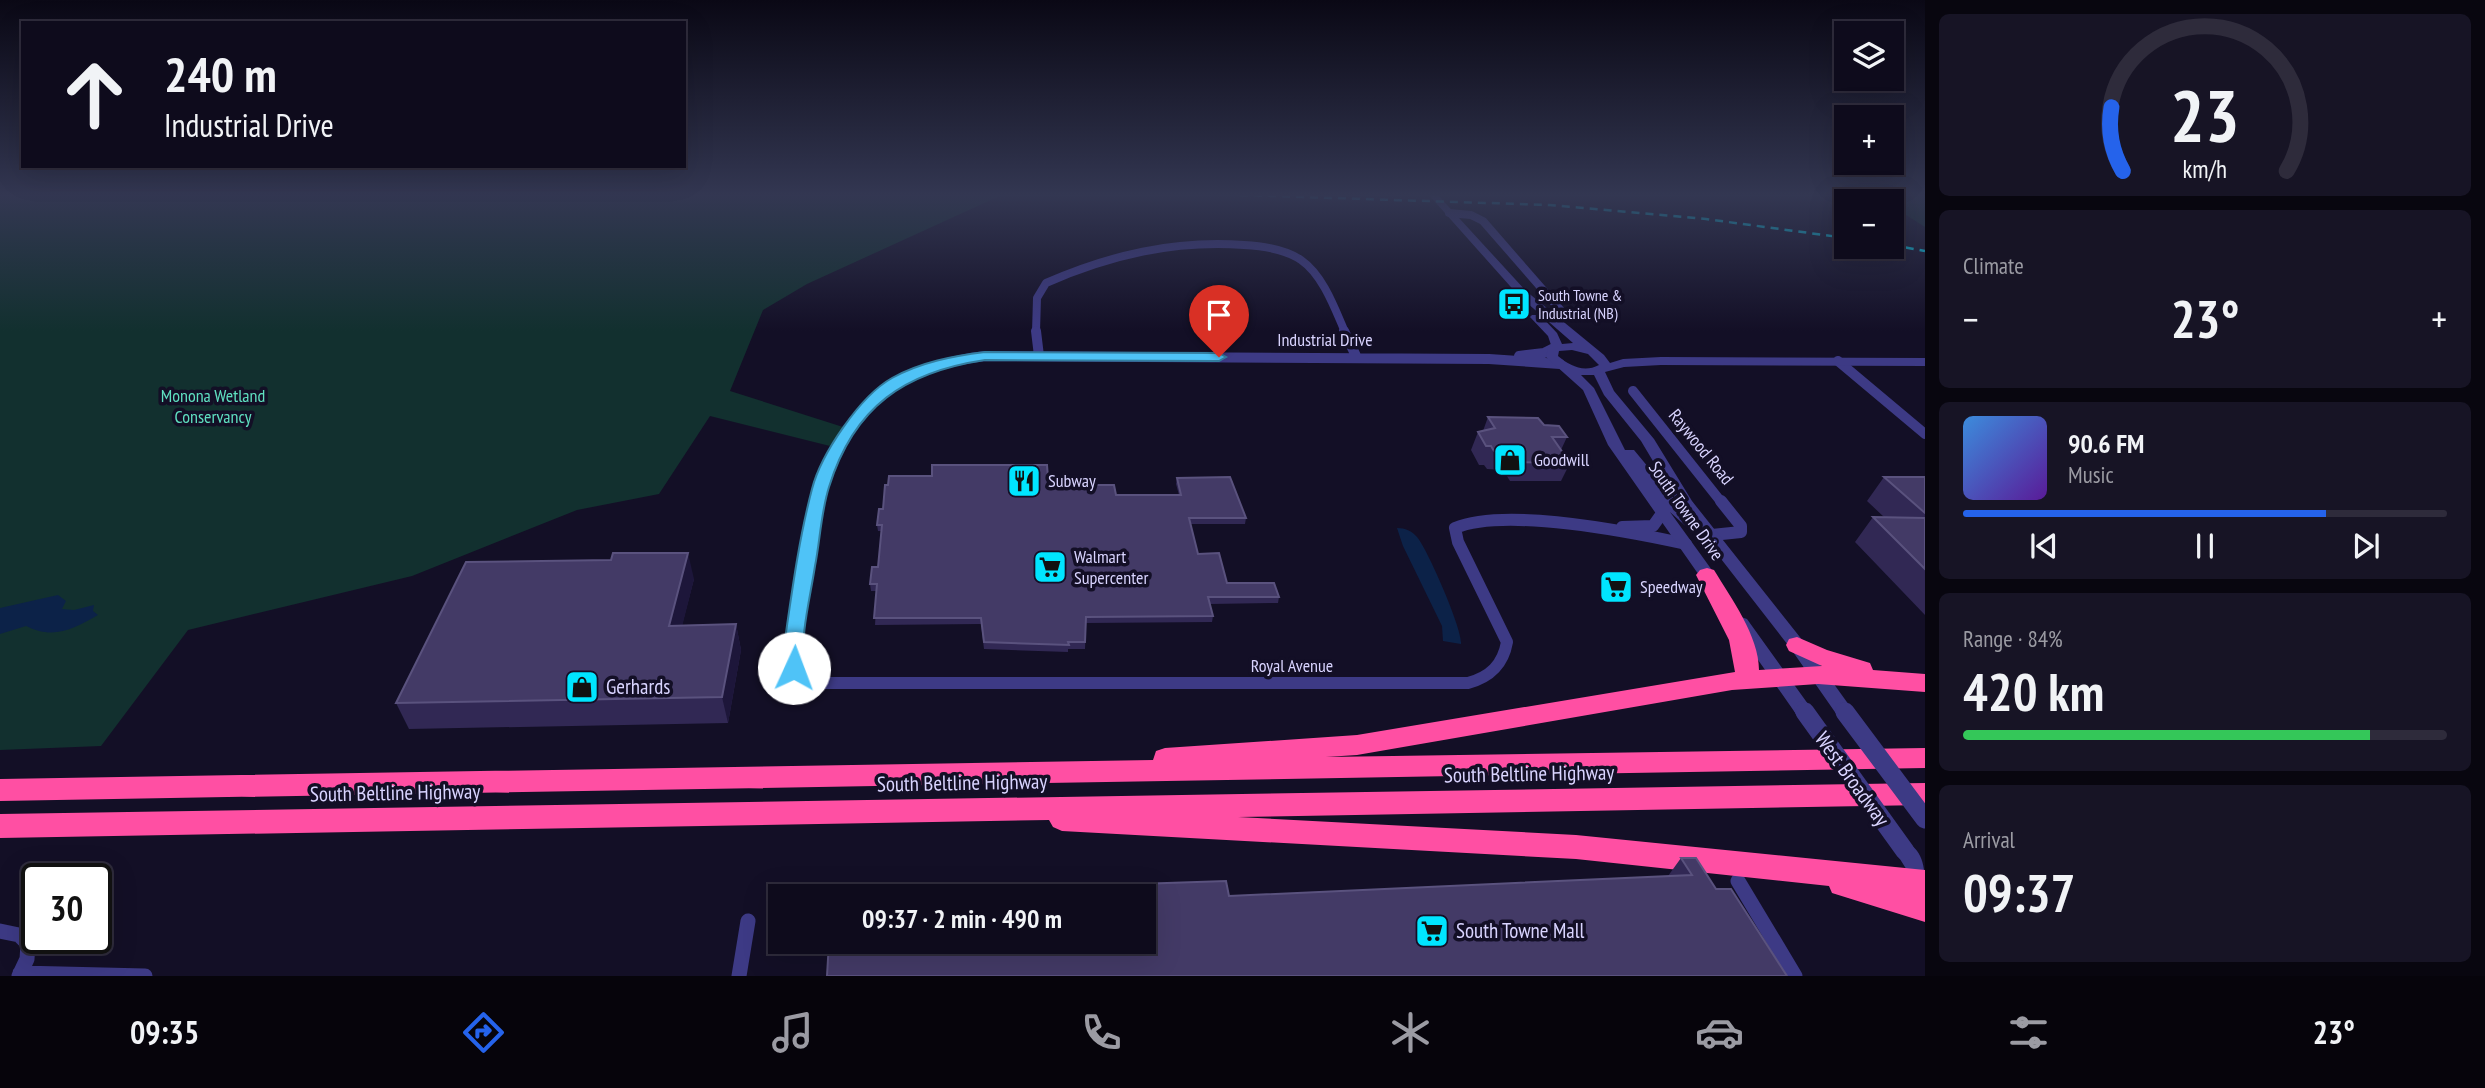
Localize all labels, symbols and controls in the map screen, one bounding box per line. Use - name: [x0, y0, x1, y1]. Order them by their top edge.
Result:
- map controls: [1834, 21, 1904, 259]
- button: layers: [1834, 21, 1904, 91]
- text: 240 m: [164, 42, 277, 106]
- icon: ahead: [49, 49, 140, 140]
- text: 23: [2170, 67, 2240, 161]
- text: Industrial Drive: [164, 104, 334, 146]
- button: +: [1834, 105, 1904, 175]
- text: km/h: [2183, 153, 2227, 185]
- button: −: [1834, 189, 1904, 259]
- text: Climate: [1963, 251, 2024, 280]
- pin: [1189, 285, 1249, 357]
- bus stop icon: South Towne & Industrial (NB): [1495, 285, 1533, 323]
- place label: South Towne & Industrial (NB): [1538, 285, 1622, 323]
- text: 23°: [2171, 285, 2239, 352]
- text: −: [1963, 294, 1979, 343]
- text: +: [2431, 294, 2447, 343]
- icon: arrive: [1200, 296, 1238, 334]
- street label: Industrial Drive: [1277, 328, 1373, 351]
- park label: Monona Wetland Conservancy: [161, 384, 265, 428]
- street label: Raywood Road: [1664, 404, 1739, 489]
- text: 90.6 FM: [2068, 427, 2144, 460]
- shop icon: Goodwill: [1491, 441, 1529, 479]
- place label: Goodwill: [1534, 448, 1590, 471]
- street label: South Towne Drive: [1644, 457, 1729, 565]
- text: Music: [2068, 460, 2114, 489]
- restaurant icon: Subway: [1005, 462, 1043, 500]
- place label: Subway: [1048, 469, 1096, 492]
- icon: previous: [2025, 527, 2063, 565]
- icon: pause: [2186, 527, 2224, 565]
- icon: next: [2347, 527, 2385, 565]
- place label: Walmart Supercenter: [1074, 545, 1148, 589]
- supermarket icon: Walmart Supercenter: [1031, 548, 1069, 586]
- supermarket icon: Speedway: [1597, 568, 1635, 606]
- place label: Speedway: [1640, 575, 1703, 598]
- text: Range · 84%: [1963, 624, 2063, 653]
- position arrow: [757, 631, 831, 705]
- street label: Royal Avenue: [1251, 654, 1333, 677]
- text: 420 km: [1963, 658, 2104, 725]
- shop icon: Gerhards: [563, 668, 601, 706]
- place label: Gerhards: [606, 673, 670, 700]
- street label: West Broadway: [1809, 726, 1896, 831]
- street label: South Beltline Highway: [1444, 759, 1615, 788]
- street label: South Beltline Highway: [877, 768, 1048, 797]
- street label: South Beltline Highway: [310, 778, 481, 807]
- text: Arrival: [1963, 825, 2015, 854]
- text: 09:37: [1963, 859, 2075, 926]
- speed limit sign: 30: [21, 863, 112, 954]
- text: 09:37 · 2 min · 490 m: [862, 902, 1062, 935]
- supermarket icon: South Towne Mall: [1413, 912, 1451, 950]
- place label: South Towne Mall: [1456, 917, 1585, 944]
- icon: directions: [459, 1008, 508, 1057]
- icon: music: [768, 1008, 817, 1057]
- icon: phone: [1077, 1008, 1126, 1057]
- icon: climate: [1386, 1008, 1435, 1057]
- icon: car: [1695, 1008, 1744, 1057]
- icon: filters: [2004, 1008, 2053, 1057]
- text: 09:35: [130, 1011, 199, 1053]
- text: 23°: [2313, 1011, 2355, 1053]

